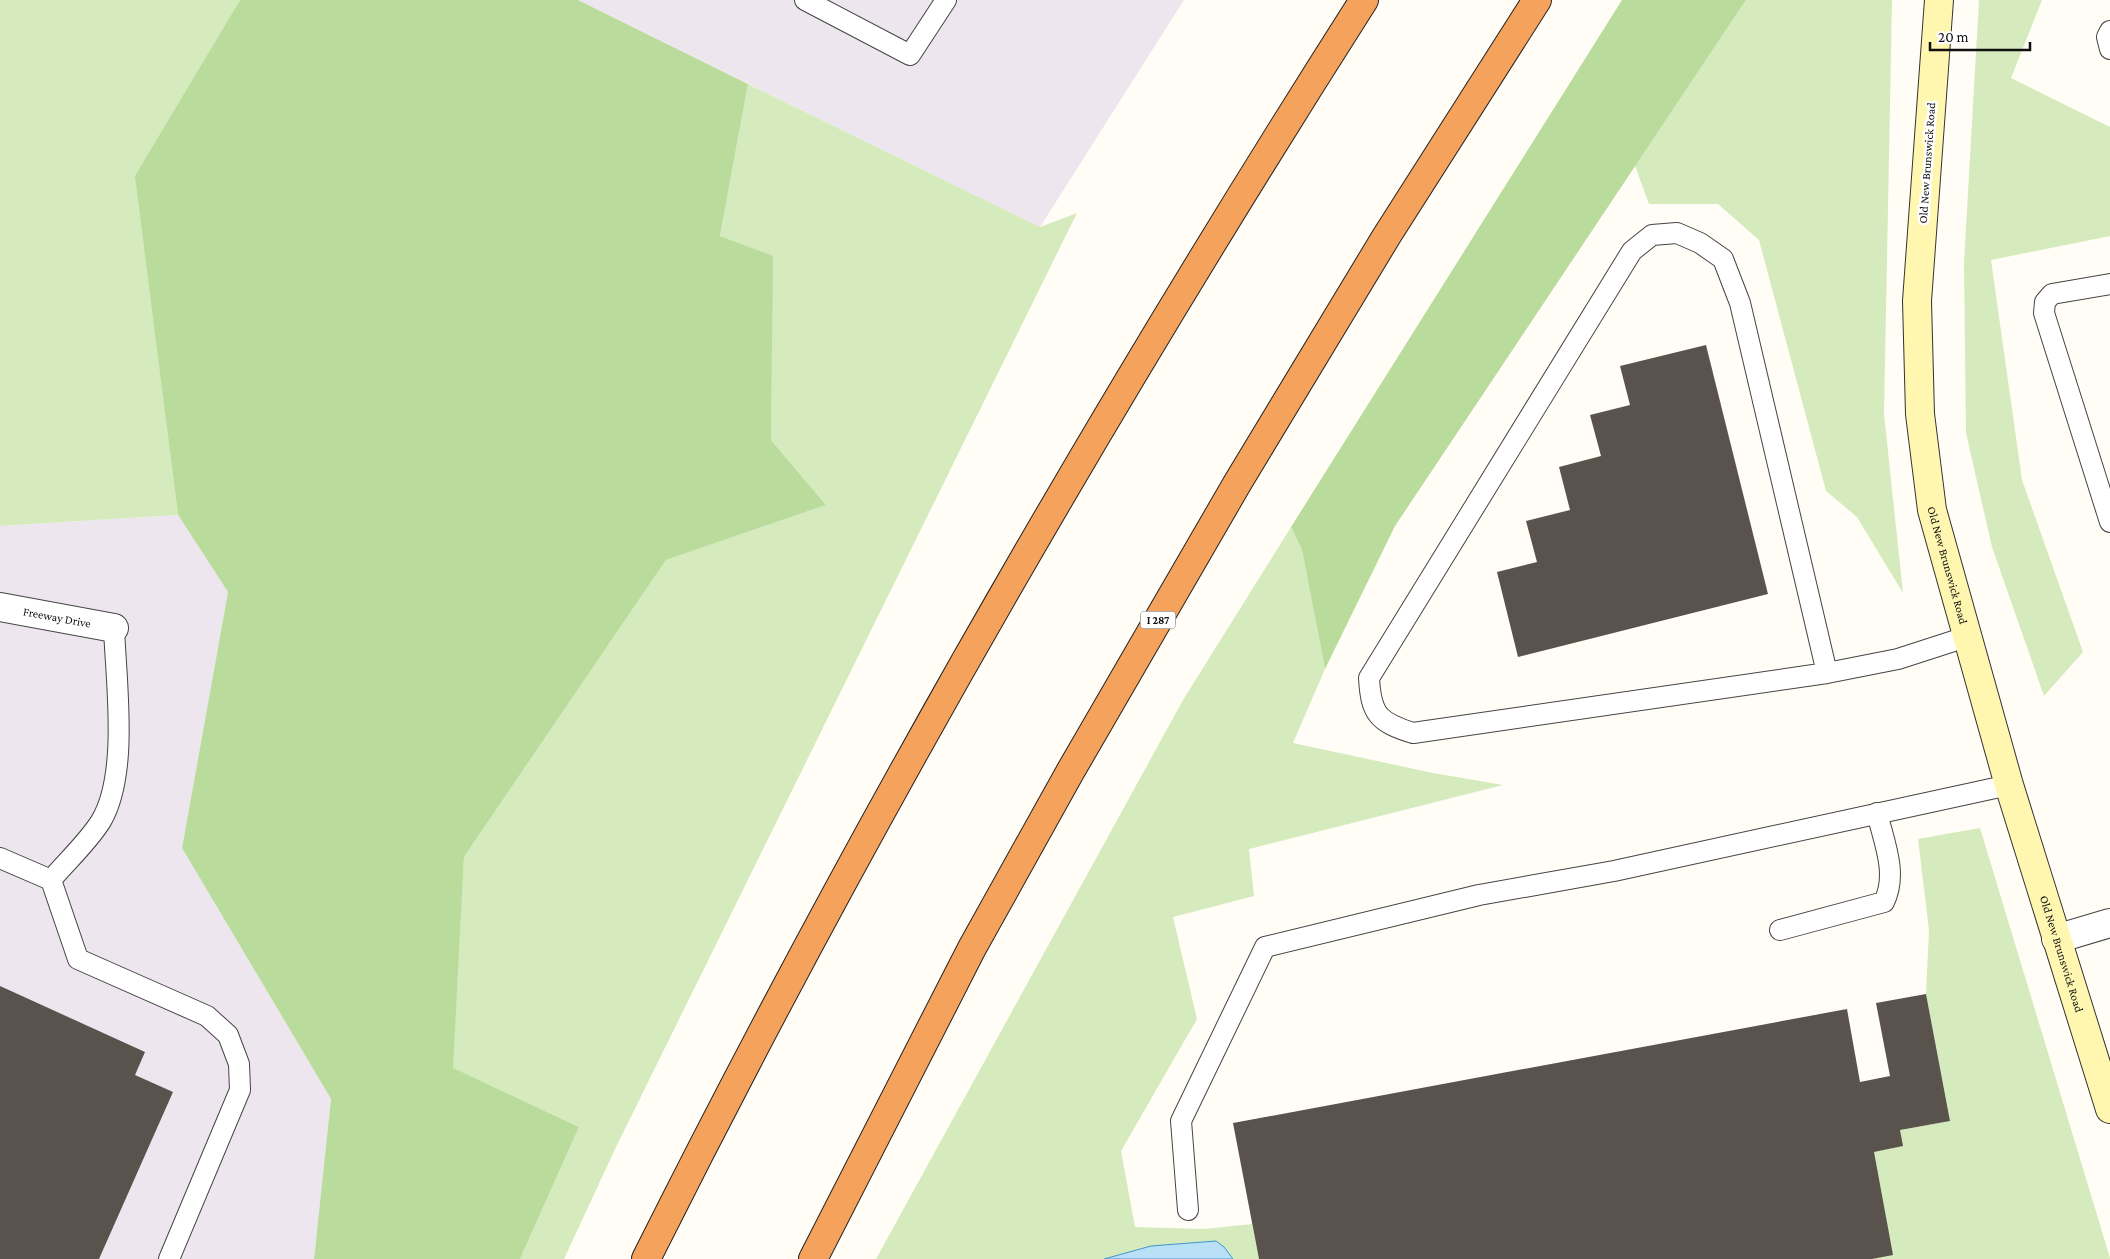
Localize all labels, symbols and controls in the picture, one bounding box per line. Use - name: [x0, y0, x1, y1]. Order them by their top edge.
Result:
- scale bar: [1930, 20, 2030, 52]
- text: 20 m: [1938, 29, 1969, 45]
- street label: Old New Brunswick Road: [1916, 101, 1938, 224]
- street label: Old New Brunswick Road: [1924, 505, 1971, 626]
- street label: Freeway Drive: [22, 604, 92, 631]
- road number: I 287: [1140, 612, 1176, 628]
- street label: Old New Brunswick Road: [2037, 894, 2087, 1015]

